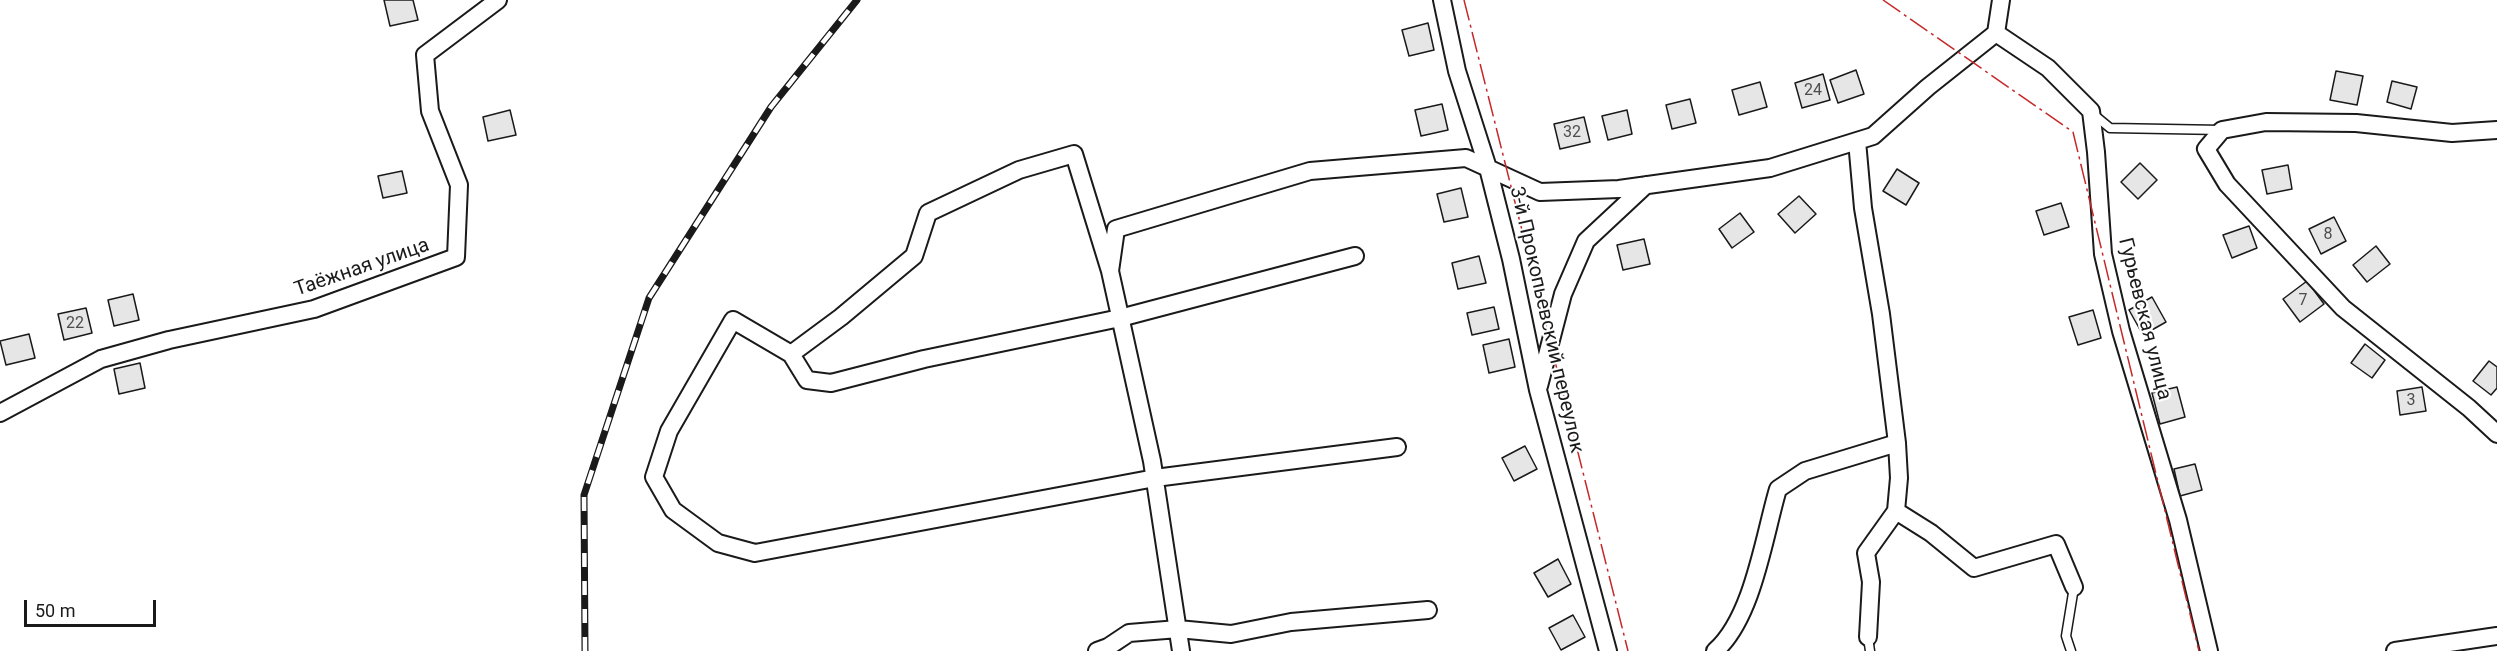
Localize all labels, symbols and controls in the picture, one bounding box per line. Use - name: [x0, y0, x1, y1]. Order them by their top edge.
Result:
- house number: 24: [1804, 81, 1822, 101]
- house number: 32: [1563, 123, 1581, 143]
- street label: 3-й Прокопьевский переулок: [1504, 184, 1588, 456]
- house number: 8: [2324, 225, 2332, 245]
- street label: Таёжная улица: [291, 234, 433, 302]
- street label: Гурьевская улица: [2112, 235, 2176, 403]
- house number: 7: [2299, 291, 2307, 311]
- house number: 22: [66, 314, 84, 334]
- house number: 3: [2407, 391, 2415, 411]
- scale bar: [27, 588, 159, 626]
- text: 50 m: [35, 600, 75, 621]

